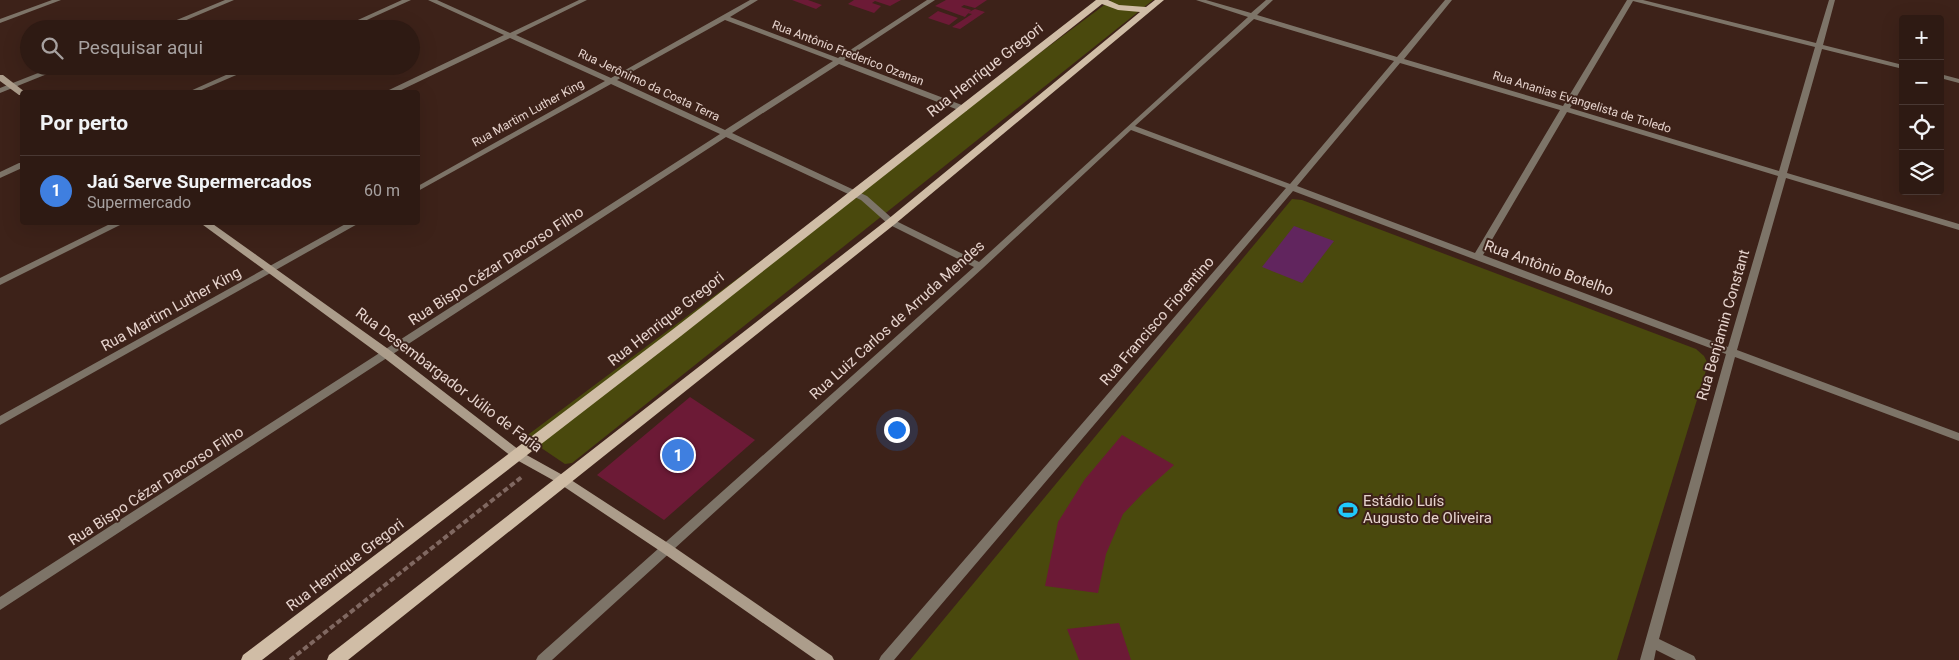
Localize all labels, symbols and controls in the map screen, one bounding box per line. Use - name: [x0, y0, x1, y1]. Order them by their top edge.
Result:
- map controls: [1899, 15, 1944, 195]
- button: +: [1899, 15, 1944, 60]
- street label: Rua Antônio Frederico Ozanan: [770, 18, 926, 88]
- street label: Rua Henrique Gregori: [923, 19, 1047, 121]
- search box: [20, 20, 420, 75]
- icon: search: [38, 34, 66, 62]
- text: Pesquisar aqui: [78, 36, 203, 59]
- street label: Rua Jerônimo da Costa Terra: [576, 46, 722, 124]
- button: −: [1899, 60, 1944, 105]
- street label: Rua Ananias Evangelista de Toledo: [1491, 68, 1673, 136]
- street label: Rua Martim Luther King: [470, 76, 586, 150]
- button: locate: [1899, 105, 1944, 150]
- text: Por perto: [40, 111, 128, 135]
- button: layers: [1899, 150, 1944, 195]
- text: Jaú Serve Supermercados: [87, 170, 312, 193]
- text: 1: [51, 181, 61, 200]
- text: 60 m: [364, 181, 400, 200]
- text: Supermercado: [87, 193, 191, 212]
- street label: Rua Bispo Cézar Dacorso Filho: [405, 203, 587, 329]
- street label: Rua Antônio Botelho: [1482, 236, 1616, 300]
- street label: Rua Luiz Carlos de Arruda Mendes: [806, 237, 988, 403]
- street label: Rua Benjamin Constant: [1693, 247, 1753, 403]
- street label: Rua Francisco Fiorentino: [1096, 253, 1218, 389]
- street label: Rua Martim Luther King: [98, 263, 244, 355]
- street label: Rua Henrique Gregori: [604, 268, 728, 370]
- street label: Rua Desembargador Júlio de Faria: [352, 304, 546, 456]
- your location: [884, 417, 910, 443]
- street label: Rua Bispo Cézar Dacorso Filho: [65, 423, 247, 549]
- pin: 1: [662, 436, 694, 474]
- place label: Estádio Luís Augusto de Oliveira: [1363, 492, 1492, 527]
- sports icon: Estádio Luís Augusto de Oliveira: [1337, 499, 1359, 521]
- street label: Rua Henrique Gregori: [283, 515, 407, 615]

